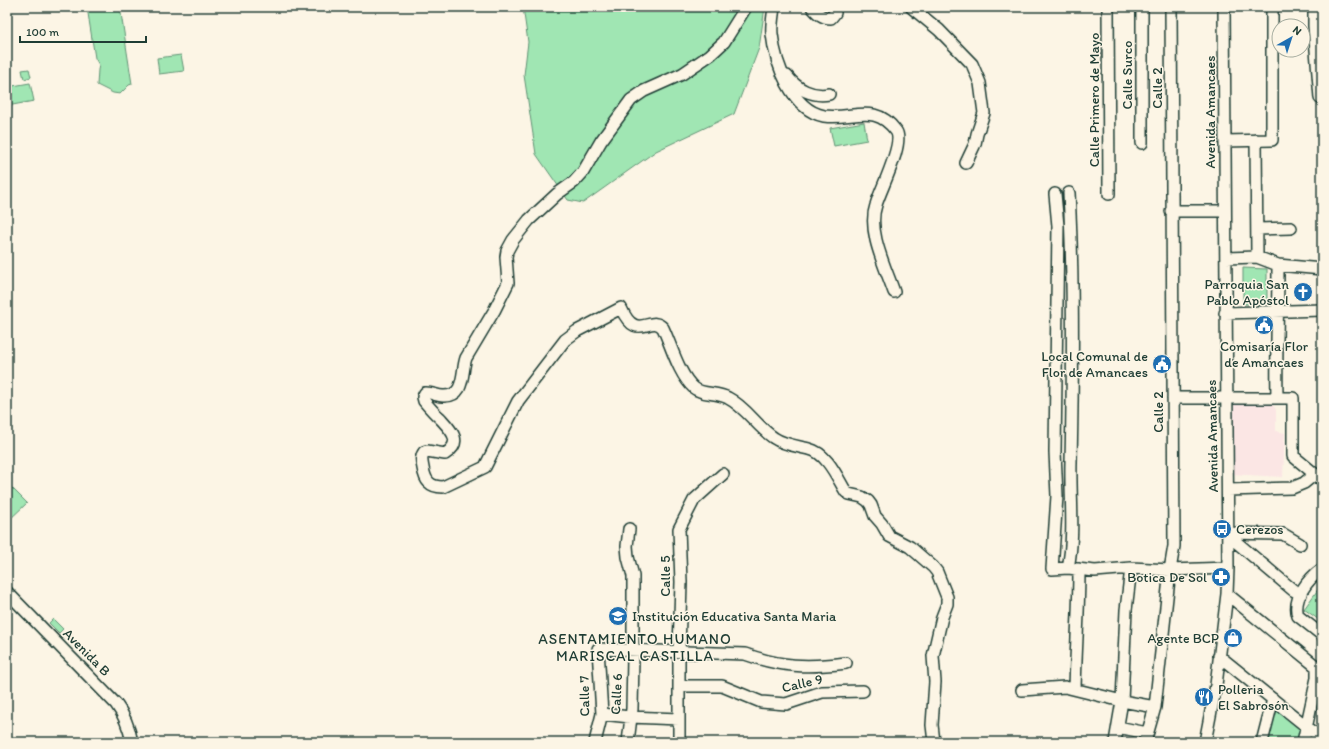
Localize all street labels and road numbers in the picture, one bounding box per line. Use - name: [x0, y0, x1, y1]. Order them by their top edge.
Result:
- street label: Calle Primero de Mayo: [1086, 33, 1103, 167]
- street label: Calle Surco: [1119, 41, 1136, 109]
- street label: Avenida Amancaes: [1202, 56, 1219, 168]
- street label: Calle 2: [1149, 67, 1166, 109]
- street label: Avenida Amancaes: [1203, 379, 1222, 493]
- street label: Calle 2: [1150, 391, 1167, 433]
- street label: Calle 5: [657, 555, 674, 597]
- street label: Avenida B: [59, 625, 114, 680]
- street label: Calle 9: [780, 671, 824, 696]
- street label: Calle 6: [607, 673, 626, 715]
- street label: Calle 7: [576, 675, 593, 717]

